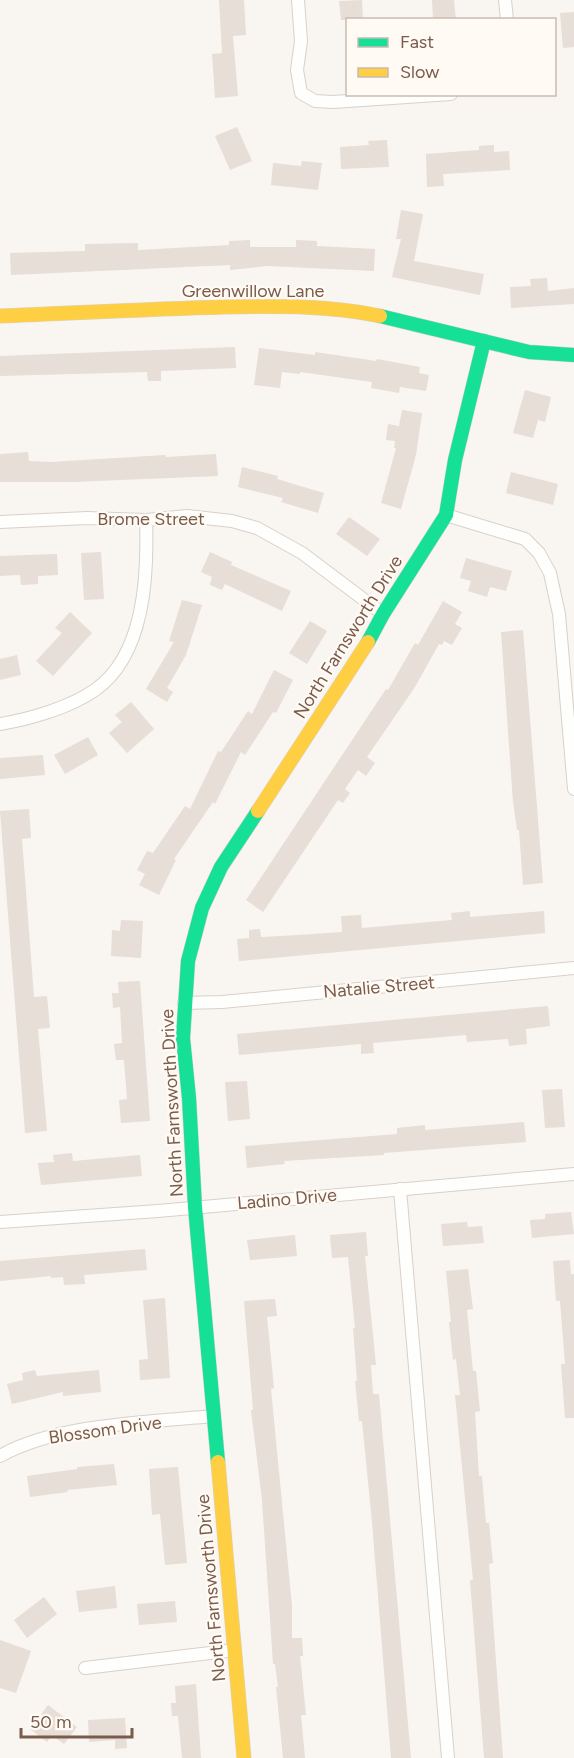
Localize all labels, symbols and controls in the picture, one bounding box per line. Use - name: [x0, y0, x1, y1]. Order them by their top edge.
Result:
- legend: [346, 18, 556, 96]
- text: Fast: [400, 31, 434, 53]
- text: Slow: [400, 61, 439, 83]
- street label: Greenwillow Lane: [182, 280, 325, 302]
- street label: Brome Street: [97, 508, 205, 530]
- street label: North Farnsworth Drive: [289, 551, 407, 723]
- street label: Natalie Street: [322, 971, 436, 1003]
- street label: North Farnsworth Drive: [156, 1008, 188, 1198]
- street label: Ladino Drive: [236, 1184, 338, 1214]
- street label: Blossom Drive: [47, 1411, 163, 1449]
- street label: North Farnsworth Drive: [192, 1493, 230, 1683]
- scale bar: [21, 1701, 132, 1739]
- text: 50 m: [30, 1711, 72, 1733]

